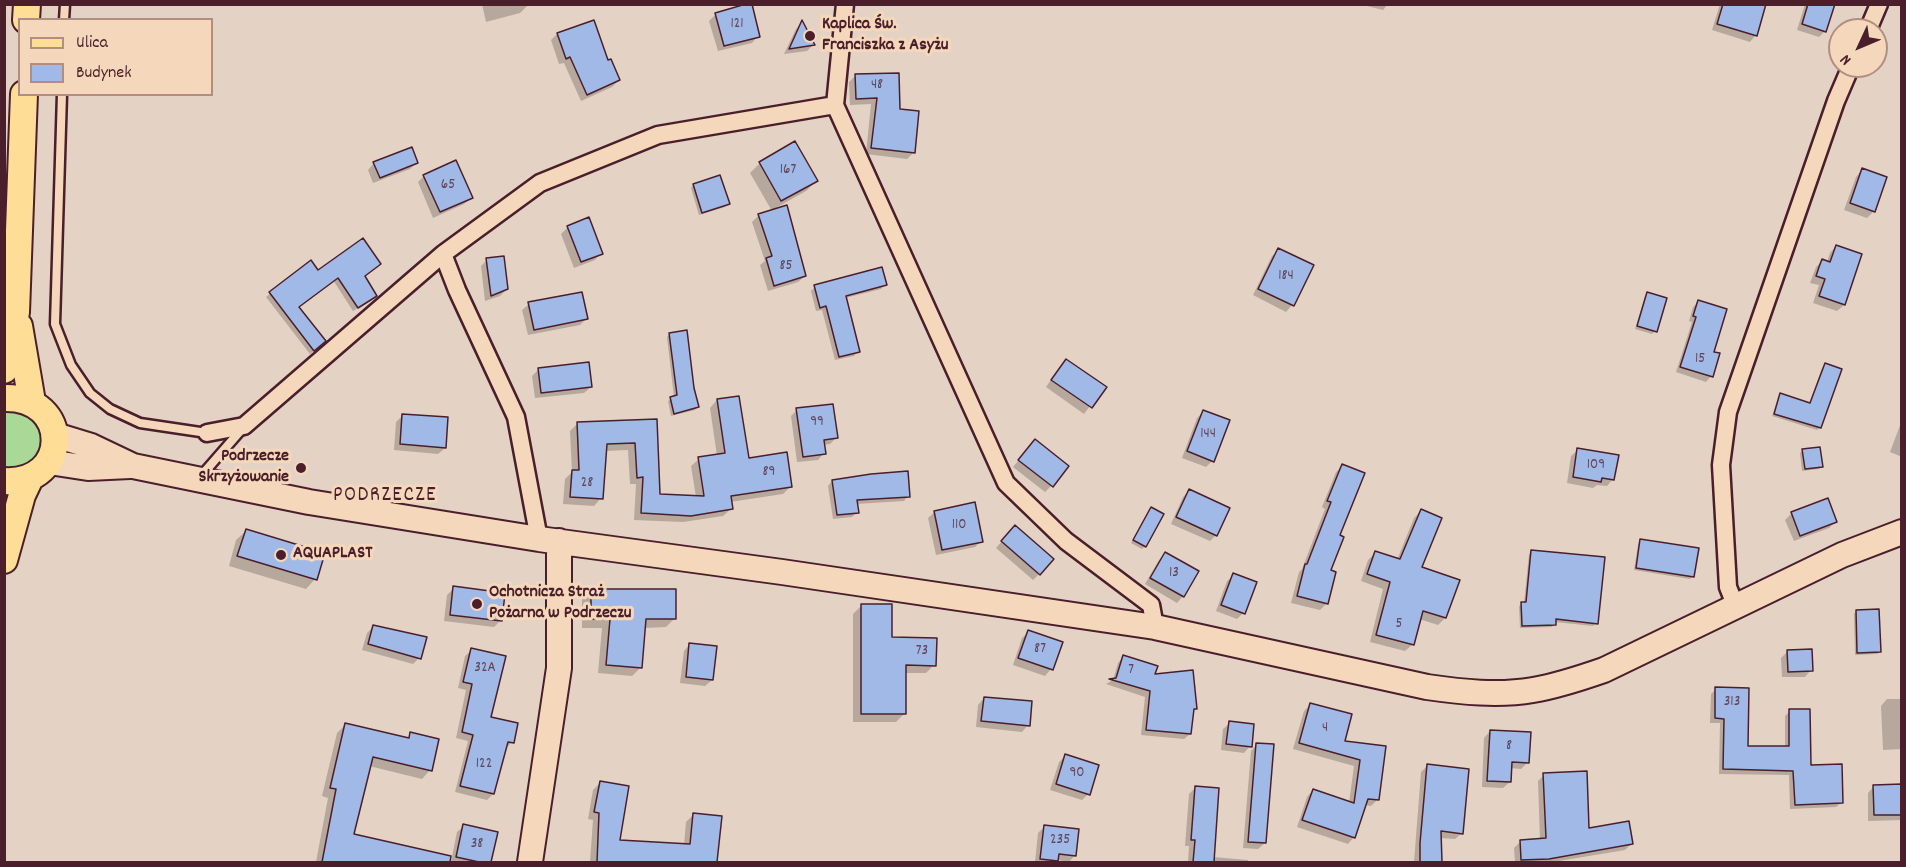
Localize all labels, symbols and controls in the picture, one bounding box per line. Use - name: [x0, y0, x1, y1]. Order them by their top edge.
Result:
- place label: Kaplica Św. Franciszka z Asyżu: [822, 15, 949, 57]
- house number: 121: [730, 16, 744, 34]
- legend: [18, 18, 213, 96]
- north arrow: [1828, 18, 1888, 78]
- marker: Kaplica Św. Franciszka z Asyżu: [803, 29, 817, 43]
- text: Ulica: [76, 31, 108, 56]
- text: N: [1835, 49, 1857, 70]
- text: Budynek: [76, 61, 132, 86]
- house number: 48: [871, 77, 883, 95]
- house number: 167: [780, 162, 796, 180]
- house number: 65: [441, 177, 455, 195]
- house number: 85: [780, 258, 792, 276]
- house number: 184: [1278, 268, 1294, 286]
- house number: 15: [1695, 351, 1705, 369]
- house number: 99: [810, 414, 824, 432]
- house number: 144: [1200, 426, 1216, 444]
- place label: Podrzecze Skrzyżowanie: [198, 447, 289, 490]
- house number: 109: [1587, 457, 1605, 475]
- marker: Podrzecze Skrzyżowanie: [294, 461, 308, 475]
- house number: 89: [763, 464, 775, 482]
- house number: 28: [581, 475, 593, 493]
- district label: PODRZECZE: [333, 484, 437, 510]
- house number: 110: [952, 517, 966, 535]
- place label: AQUAPLAST: [293, 544, 372, 566]
- marker: AQUAPLAST: [274, 548, 288, 562]
- house number: 13: [1169, 565, 1179, 583]
- place label: Ochotnicza Straż Pożarna w Podrzeczu: [489, 583, 632, 626]
- marker: Ochotnicza Straż Pożarna w Podrzeczu: [470, 597, 484, 611]
- house number: 5: [1396, 616, 1402, 634]
- house number: 87: [1034, 641, 1046, 659]
- house number: 73: [916, 643, 928, 661]
- house number: 32A: [474, 660, 496, 678]
- house number: 7: [1128, 662, 1134, 680]
- house number: 313: [1724, 694, 1740, 712]
- house number: 4: [1322, 720, 1328, 738]
- house number: 8: [1506, 738, 1512, 756]
- house number: 122: [476, 756, 492, 774]
- house number: 90: [1069, 765, 1085, 783]
- house number: 235: [1050, 832, 1070, 850]
- house number: 38: [471, 836, 483, 854]

